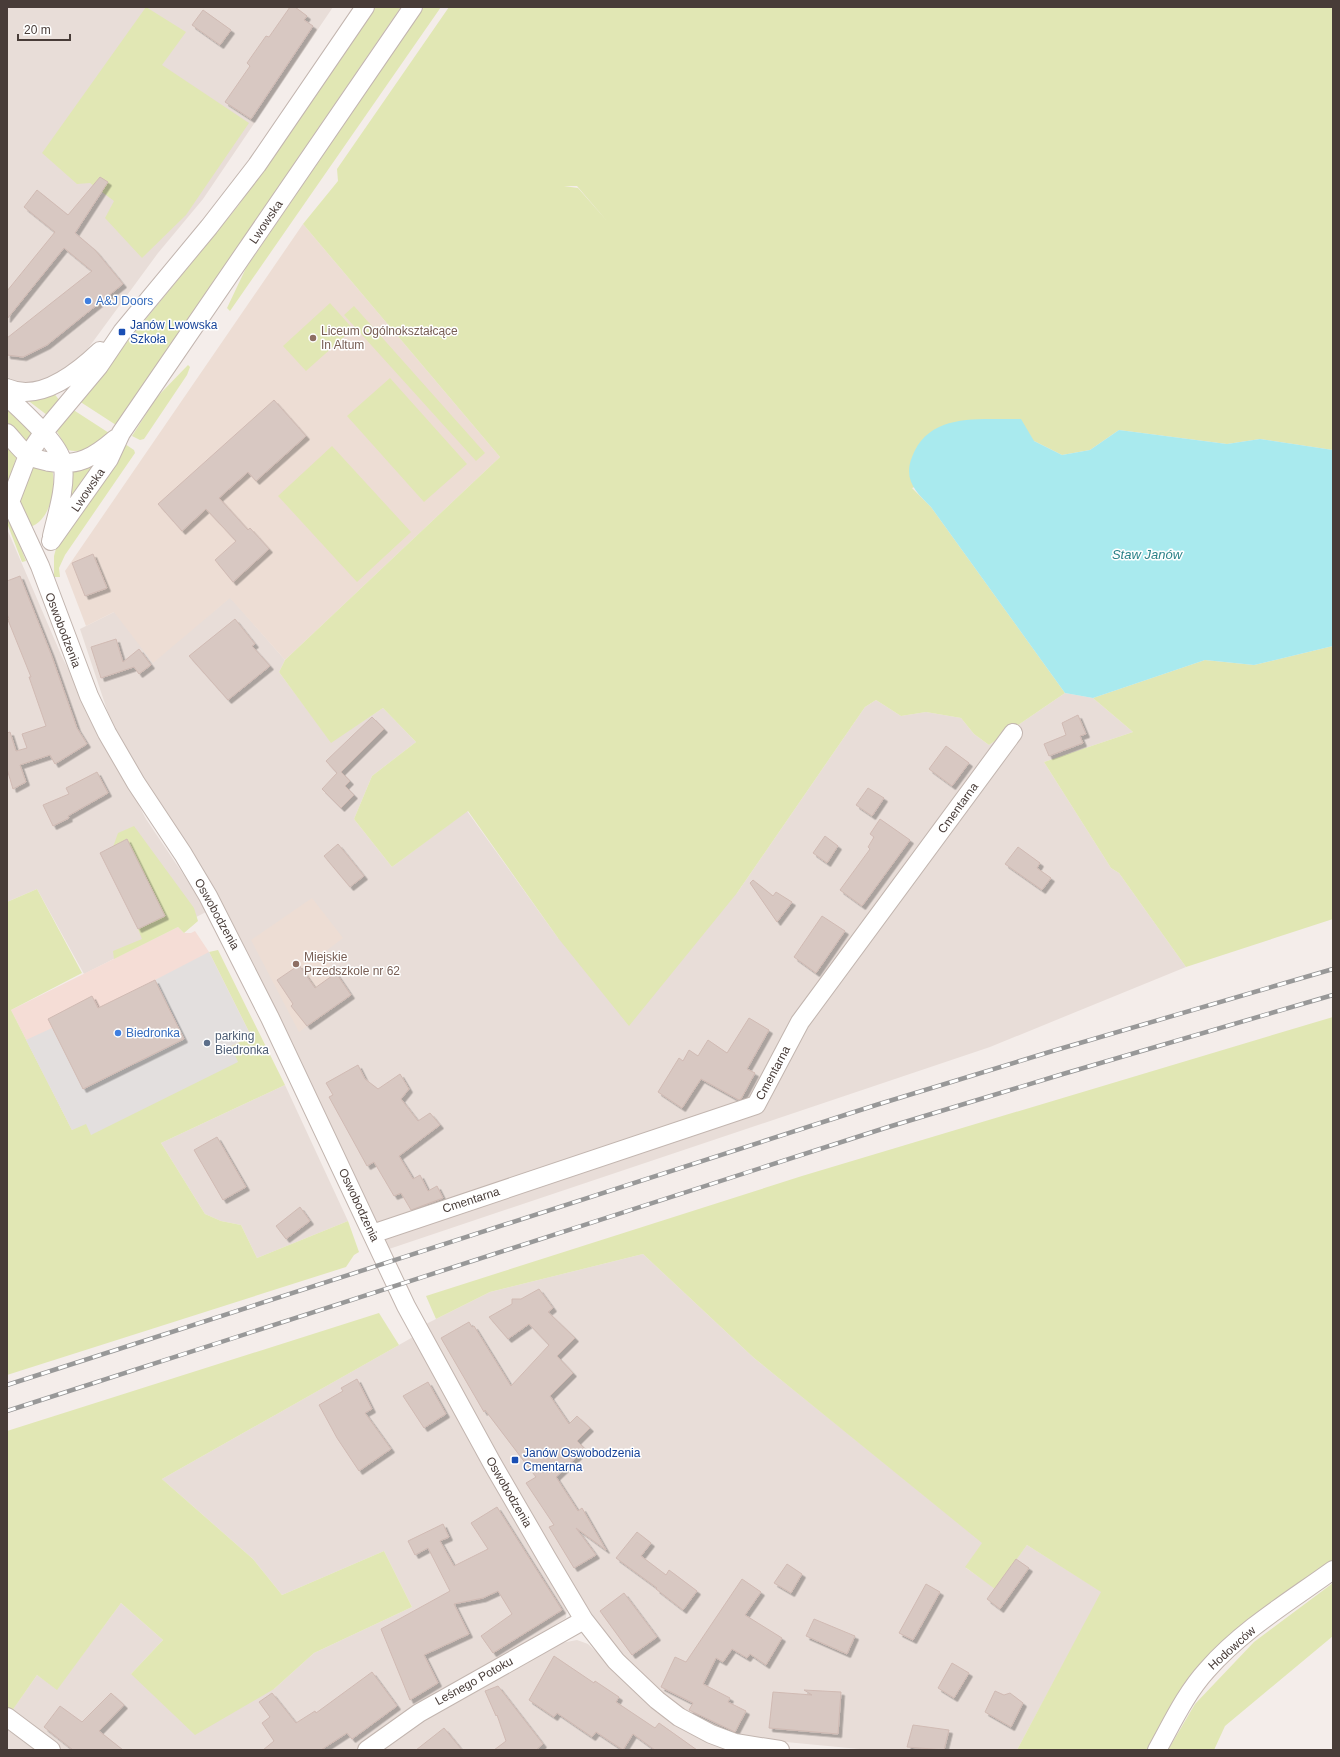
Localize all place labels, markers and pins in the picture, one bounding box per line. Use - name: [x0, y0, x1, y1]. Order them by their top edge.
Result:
- place label: A&J Doors: [96, 294, 153, 308]
- marker: A&J Doors: [83, 296, 93, 306]
- place label: Janów Lwowska Szkoła: [130, 318, 218, 346]
- place label: Liceum Ogólnokształcące In Altum: [321, 324, 458, 352]
- marker: Janów Lwowska Szkoła: [117, 327, 127, 337]
- marker: Liceum Ogólnokształcące In Altum: [308, 333, 318, 343]
- place label: Miejskie Przedszkole nr 62: [304, 950, 400, 978]
- marker: Miejskie Przedszkole nr 62: [291, 959, 301, 969]
- place label: Biedronka: [126, 1026, 180, 1040]
- marker: Biedronka: [113, 1028, 123, 1038]
- place label: parking Biedronka: [215, 1029, 269, 1057]
- marker: parking Biedronka: [202, 1038, 212, 1048]
- place label: Janów Oswobodzenia Cmentarna: [523, 1446, 641, 1474]
- marker: Janów Oswobodzenia Cmentarna: [510, 1455, 520, 1465]

